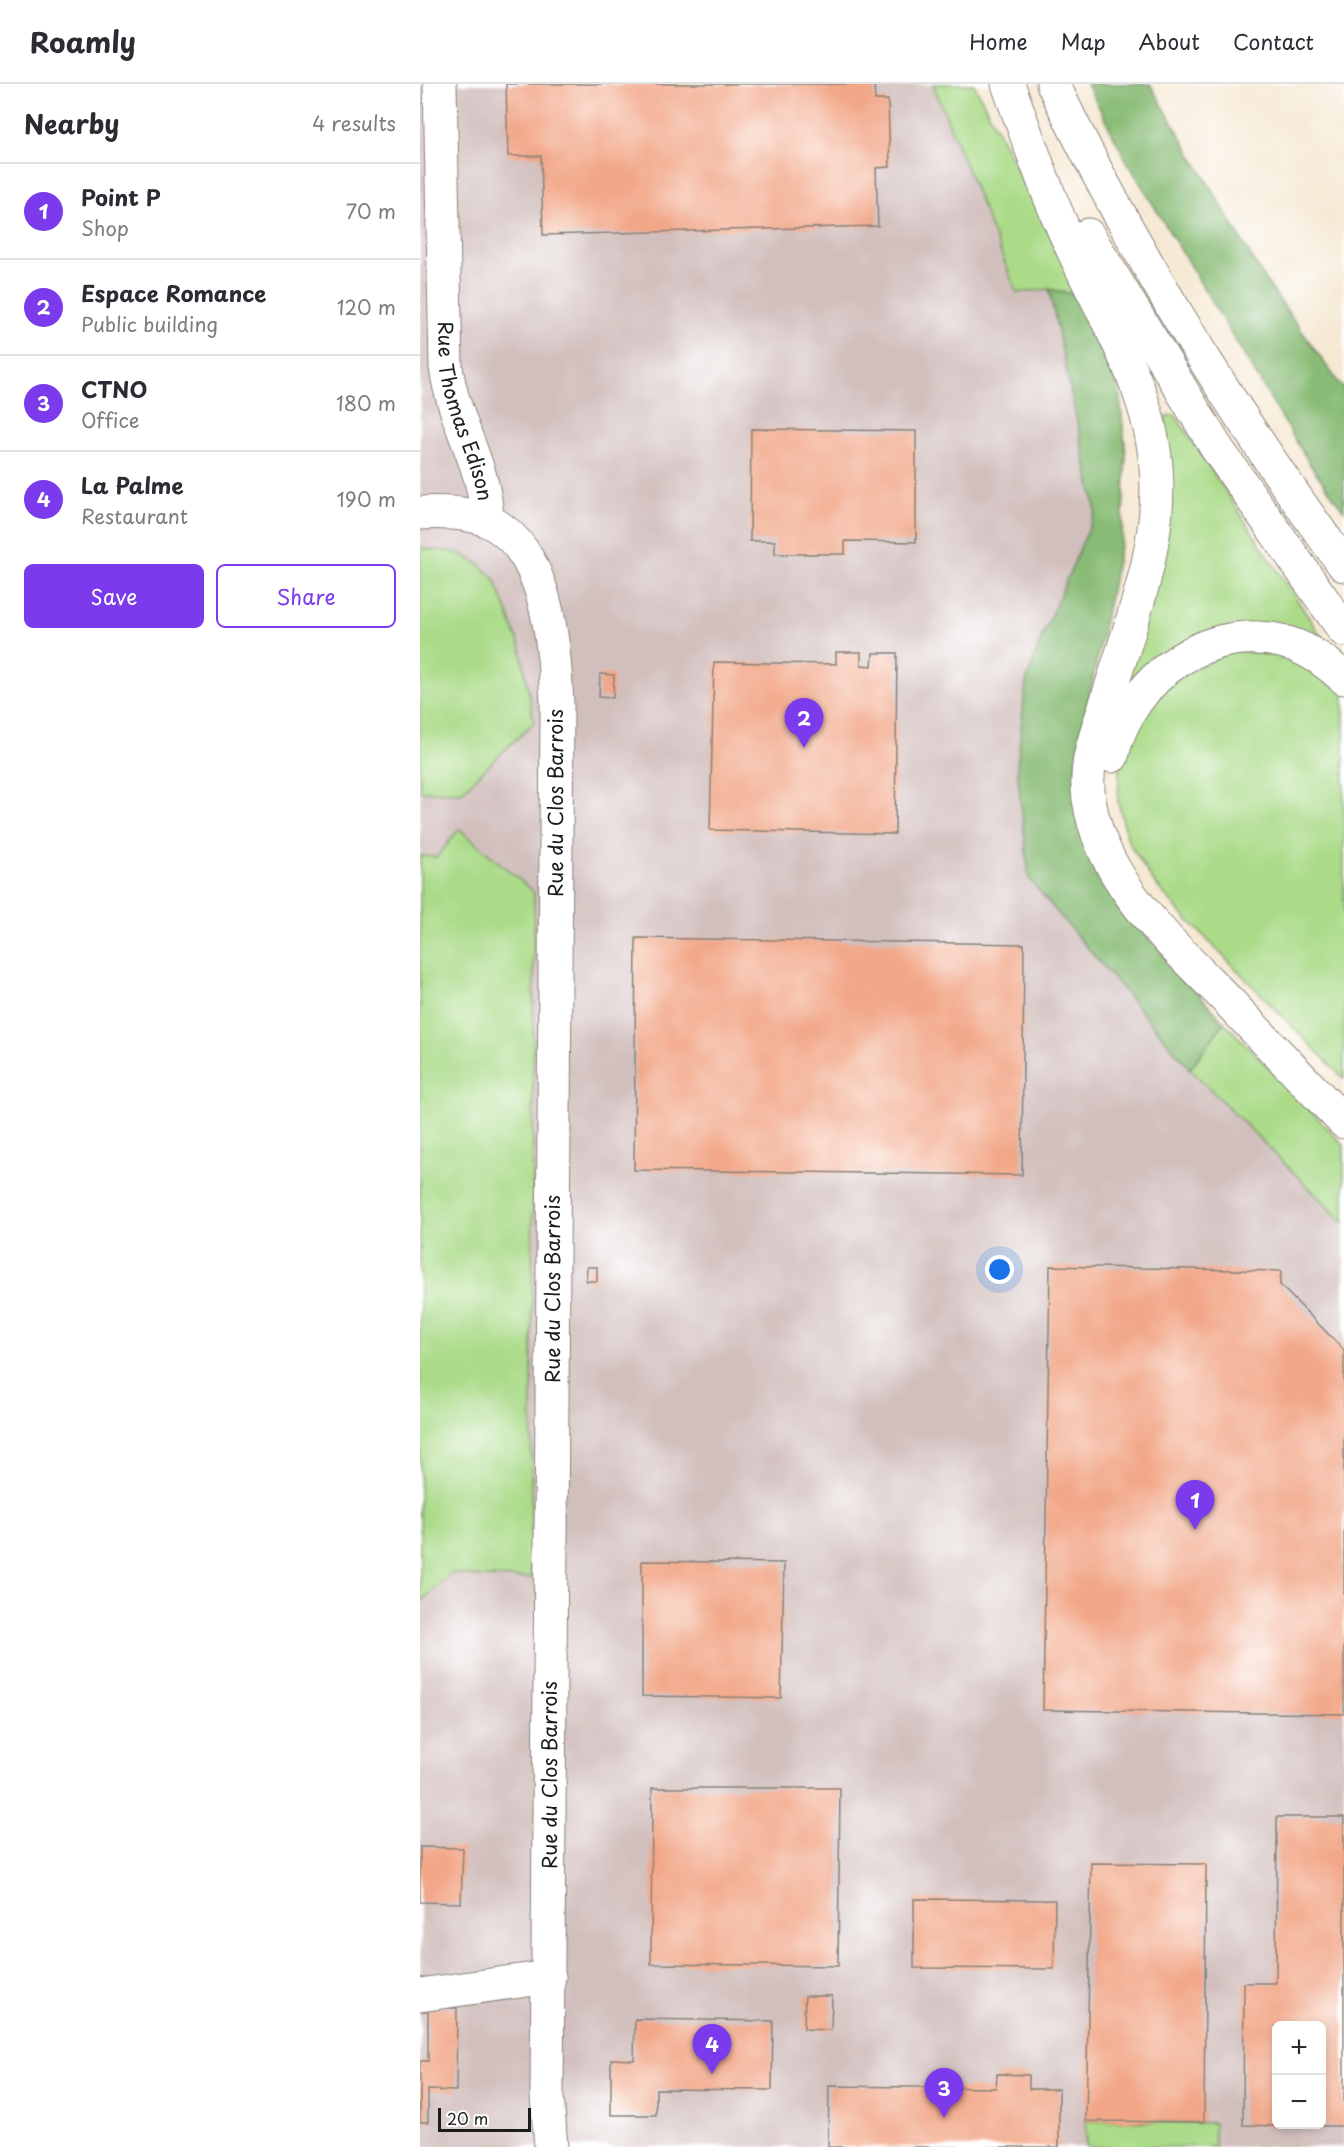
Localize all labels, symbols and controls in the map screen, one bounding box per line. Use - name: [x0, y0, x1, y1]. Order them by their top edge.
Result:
- text: Roamly: [30, 20, 136, 63]
- text: Home: [969, 25, 1028, 57]
- text: Map: [1061, 25, 1106, 57]
- text: About: [1139, 25, 1200, 57]
- text: Contact: [1233, 25, 1314, 57]
- text: Nearby: [24, 104, 119, 143]
- text: 4 results: [312, 108, 396, 138]
- text: Point P: [81, 180, 161, 213]
- text: 1: [39, 196, 48, 226]
- text: 70 m: [346, 196, 396, 226]
- text: Shop: [81, 213, 129, 243]
- text: Espace Romance: [81, 276, 266, 309]
- text: 2: [36, 292, 51, 322]
- text: 120 m: [337, 292, 396, 322]
- text: Public building: [81, 309, 218, 339]
- street label: Rue Thomas Edison: [431, 321, 501, 503]
- text: CTNO: [81, 372, 147, 405]
- text: 3: [37, 388, 50, 418]
- text: 180 m: [336, 388, 396, 418]
- text: Office: [81, 405, 139, 435]
- text: La Palme: [81, 468, 183, 501]
- text: 4: [37, 484, 50, 514]
- text: 190 m: [337, 484, 396, 514]
- text: Restaurant: [81, 501, 188, 531]
- button: Save: [24, 564, 204, 628]
- button: Share: [216, 564, 396, 628]
- pin: 2: [784, 698, 824, 748]
- street label: Rue du Clos Barrois: [540, 709, 570, 897]
- street label: Rue du Clos Barrois: [537, 1195, 567, 1383]
- your location: [985, 1255, 1014, 1284]
- pin: 1: [1176, 1480, 1214, 1530]
- street label: Rue du Clos Barrois: [534, 1681, 564, 1869]
- map controls: [1272, 2021, 1326, 2129]
- button: +: [1272, 2021, 1326, 2075]
- pin: 4: [692, 2024, 732, 2074]
- pin: 3: [924, 2068, 964, 2118]
- button: −: [1272, 2075, 1326, 2129]
- scale bar: [438, 2105, 531, 2132]
- text: 20 m: [447, 2106, 488, 2130]

